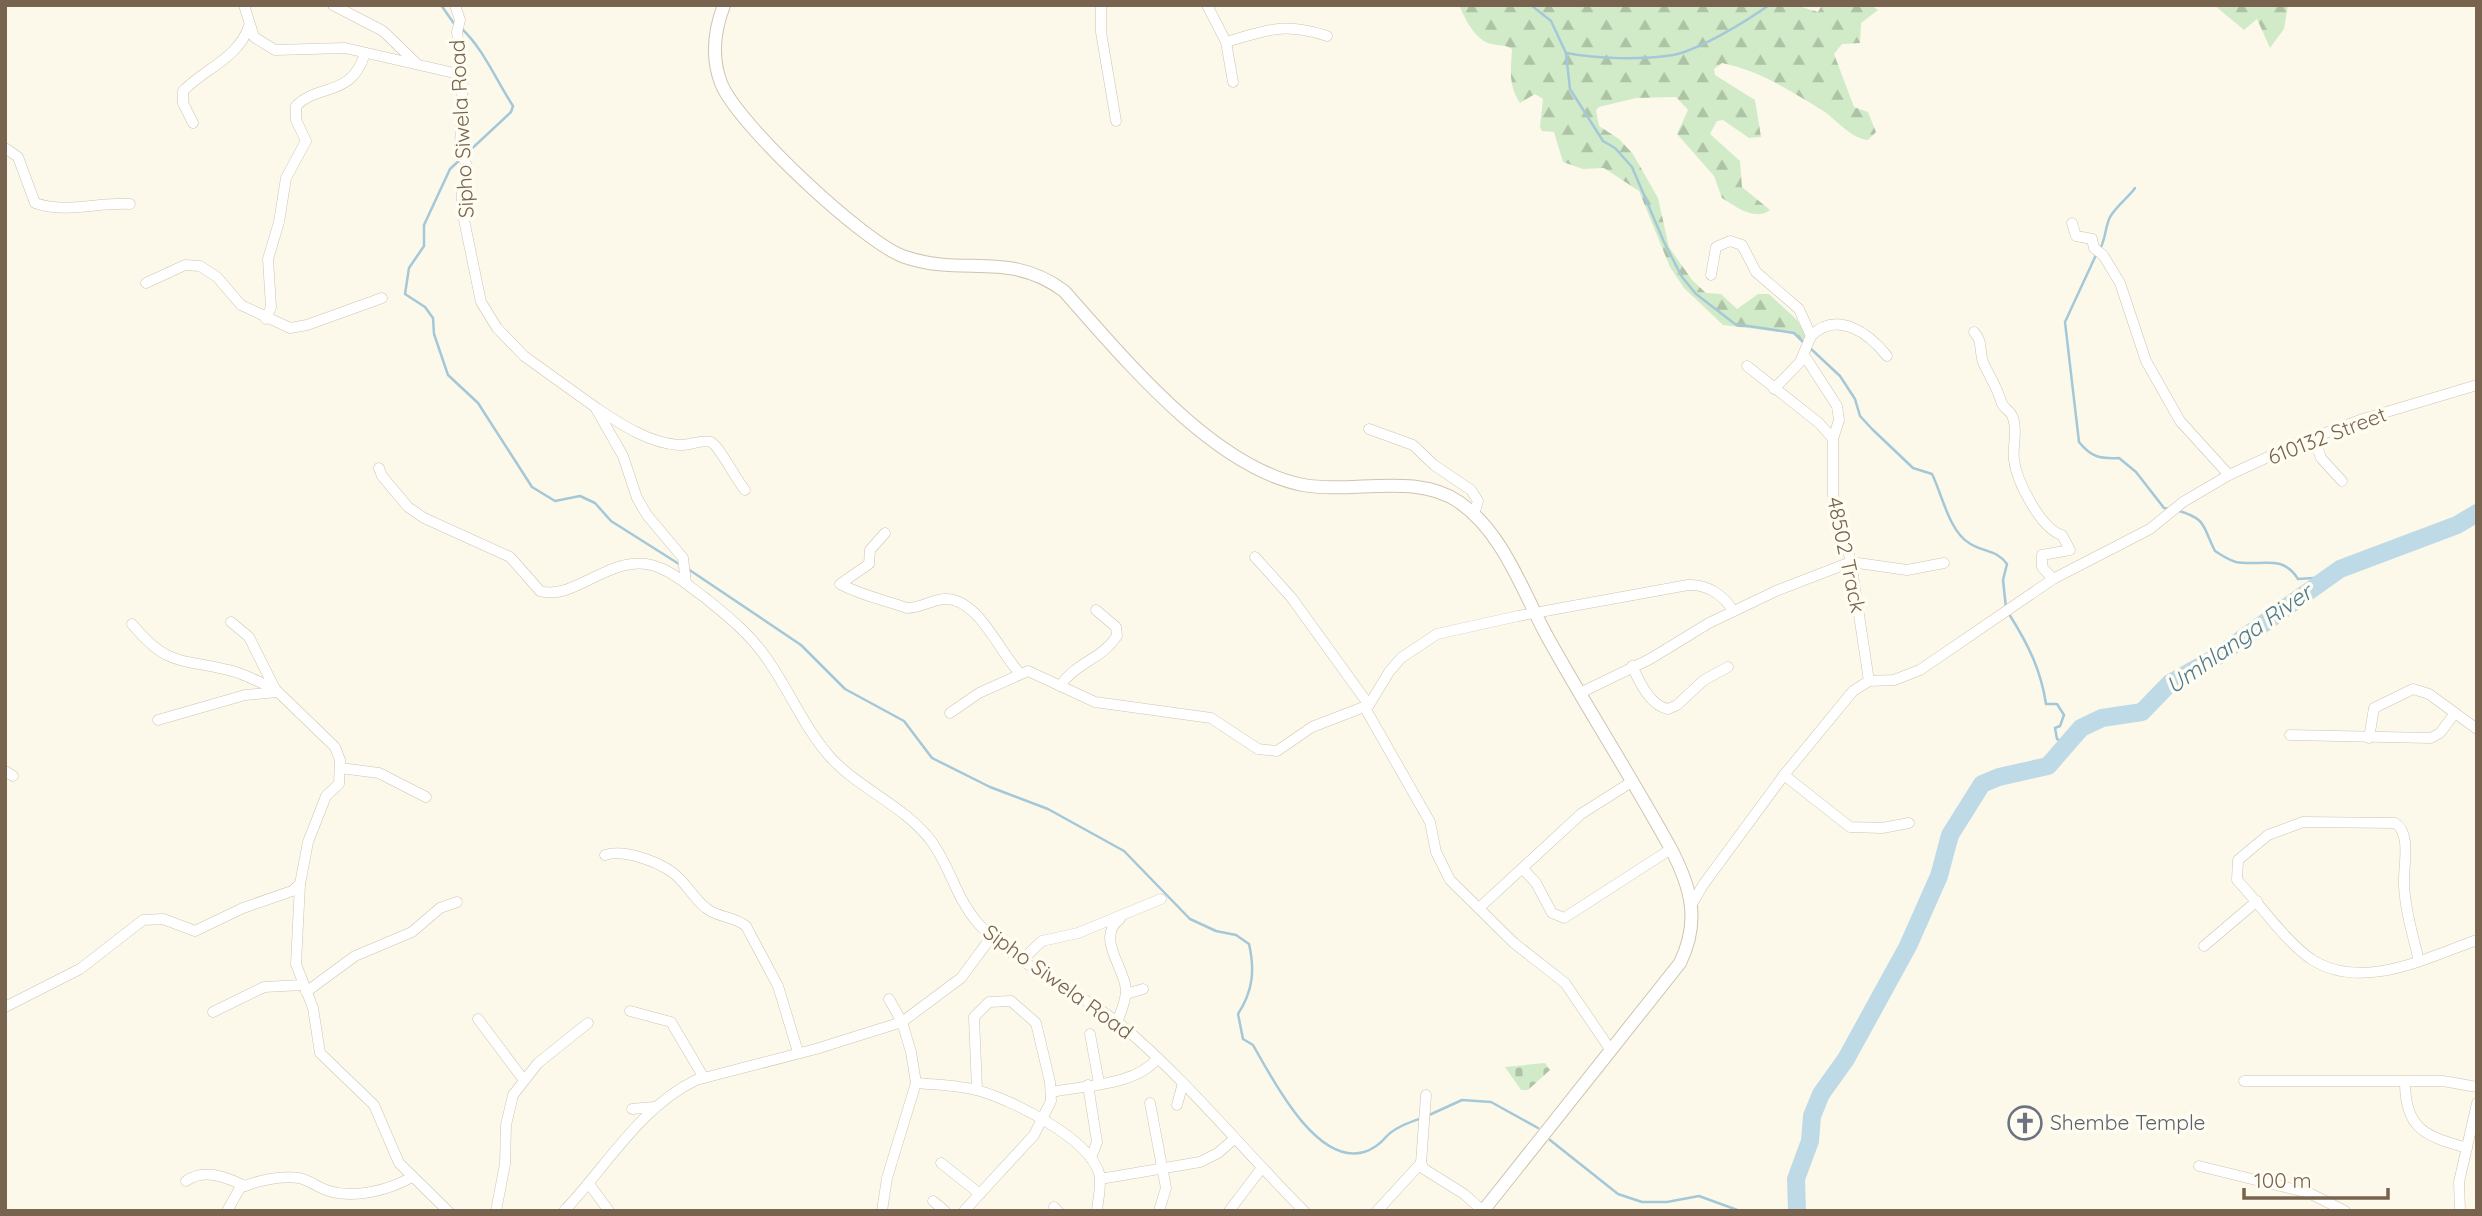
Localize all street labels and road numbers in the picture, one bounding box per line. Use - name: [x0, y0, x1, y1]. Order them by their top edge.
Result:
- street label: Sipho Siwela Road: [443, 39, 479, 219]
- street label: 610132 Street: [2264, 401, 2390, 470]
- street label: 48502 Track: [1822, 494, 1872, 615]
- street label: Sipho Siwela Road: [979, 918, 1139, 1044]

